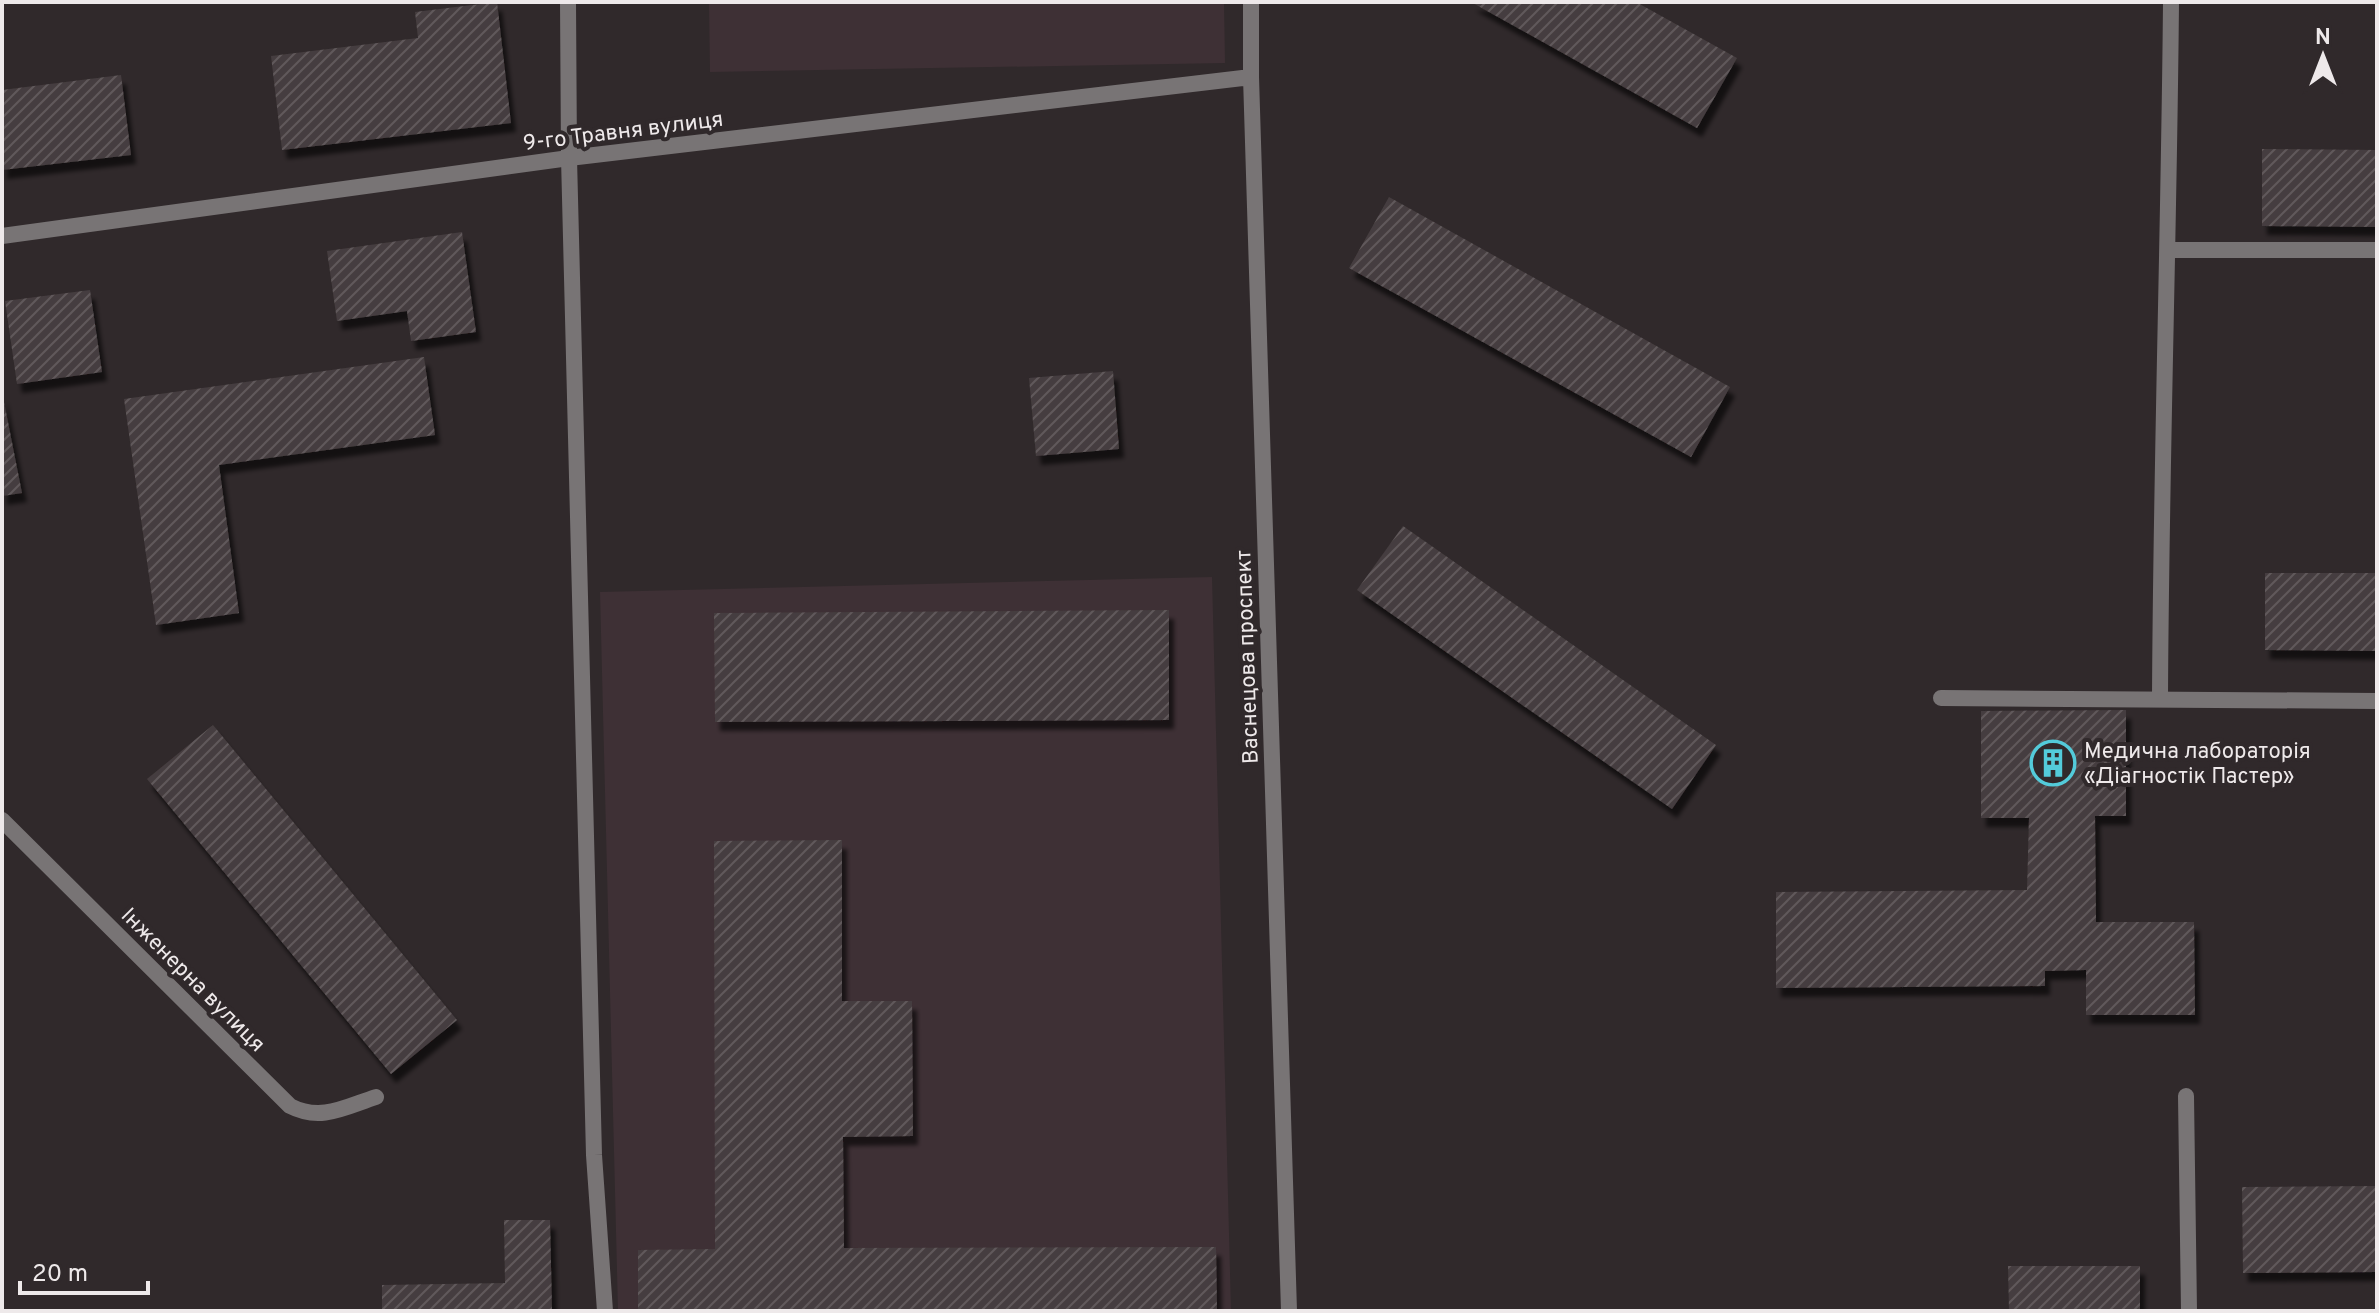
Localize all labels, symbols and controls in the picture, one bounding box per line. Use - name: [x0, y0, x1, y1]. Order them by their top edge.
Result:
- north arrow: [2283, 16, 2363, 96]
- text: N: [2315, 25, 2331, 52]
- street label: 9-го Травня вулиця: [522, 107, 725, 158]
- street label: Васнецова проспект: [1231, 549, 1266, 764]
- building icon: Медична лабораторія «Діагностік Пастер»: [2029, 739, 2077, 787]
- place label: Медична лабораторія «Діагностік Пастер»: [2084, 739, 2311, 791]
- street label: Інженерна вулиця: [114, 903, 270, 1059]
- scale bar: [20, 1245, 148, 1295]
- text: 20 m: [32, 1260, 88, 1290]

